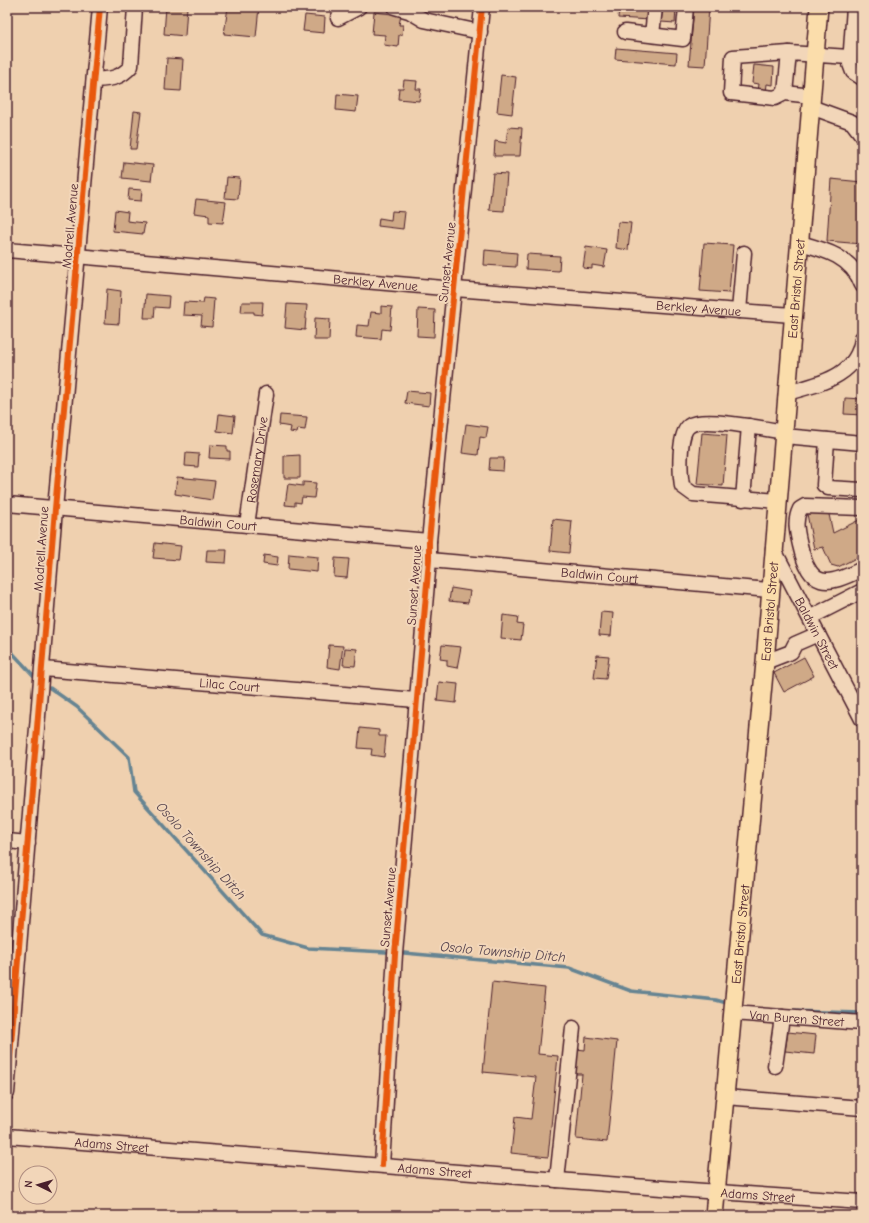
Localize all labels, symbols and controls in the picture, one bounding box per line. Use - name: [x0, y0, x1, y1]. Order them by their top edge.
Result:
- street label: Modrell Avenue: [59, 182, 81, 269]
- street label: Sunset Avenue: [435, 221, 459, 303]
- street label: East Bristol Street: [784, 237, 807, 339]
- street label: Berkley Avenue: [333, 271, 419, 293]
- street label: Berkley Avenue: [656, 297, 742, 319]
- street label: Rosemary Drive: [243, 415, 270, 504]
- street label: Modrell Avenue: [31, 505, 52, 592]
- street label: Baldwin Court: [179, 512, 259, 533]
- street label: Sunset Avenue: [404, 544, 424, 626]
- street label: East Bristol Street: [758, 560, 781, 662]
- street label: Baldwin Court: [560, 564, 640, 586]
- street label: Baldwin Street: [792, 594, 843, 673]
- street label: Lilac Court: [199, 675, 261, 695]
- water label: Osolo Township Ditch: [153, 799, 249, 903]
- street label: Sunset Avenue: [377, 866, 399, 948]
- street label: East Bristol Street: [728, 883, 752, 985]
- water label: Osolo Township Ditch: [440, 938, 566, 966]
- street label: Van Buren Street: [749, 1007, 846, 1029]
- street label: Adams Street: [74, 1134, 151, 1155]
- street label: Adams Street: [397, 1160, 474, 1181]
- north arrow: [18, 1165, 58, 1205]
- text: N: [22, 1180, 35, 1188]
- street label: Adams Street: [720, 1185, 797, 1205]

